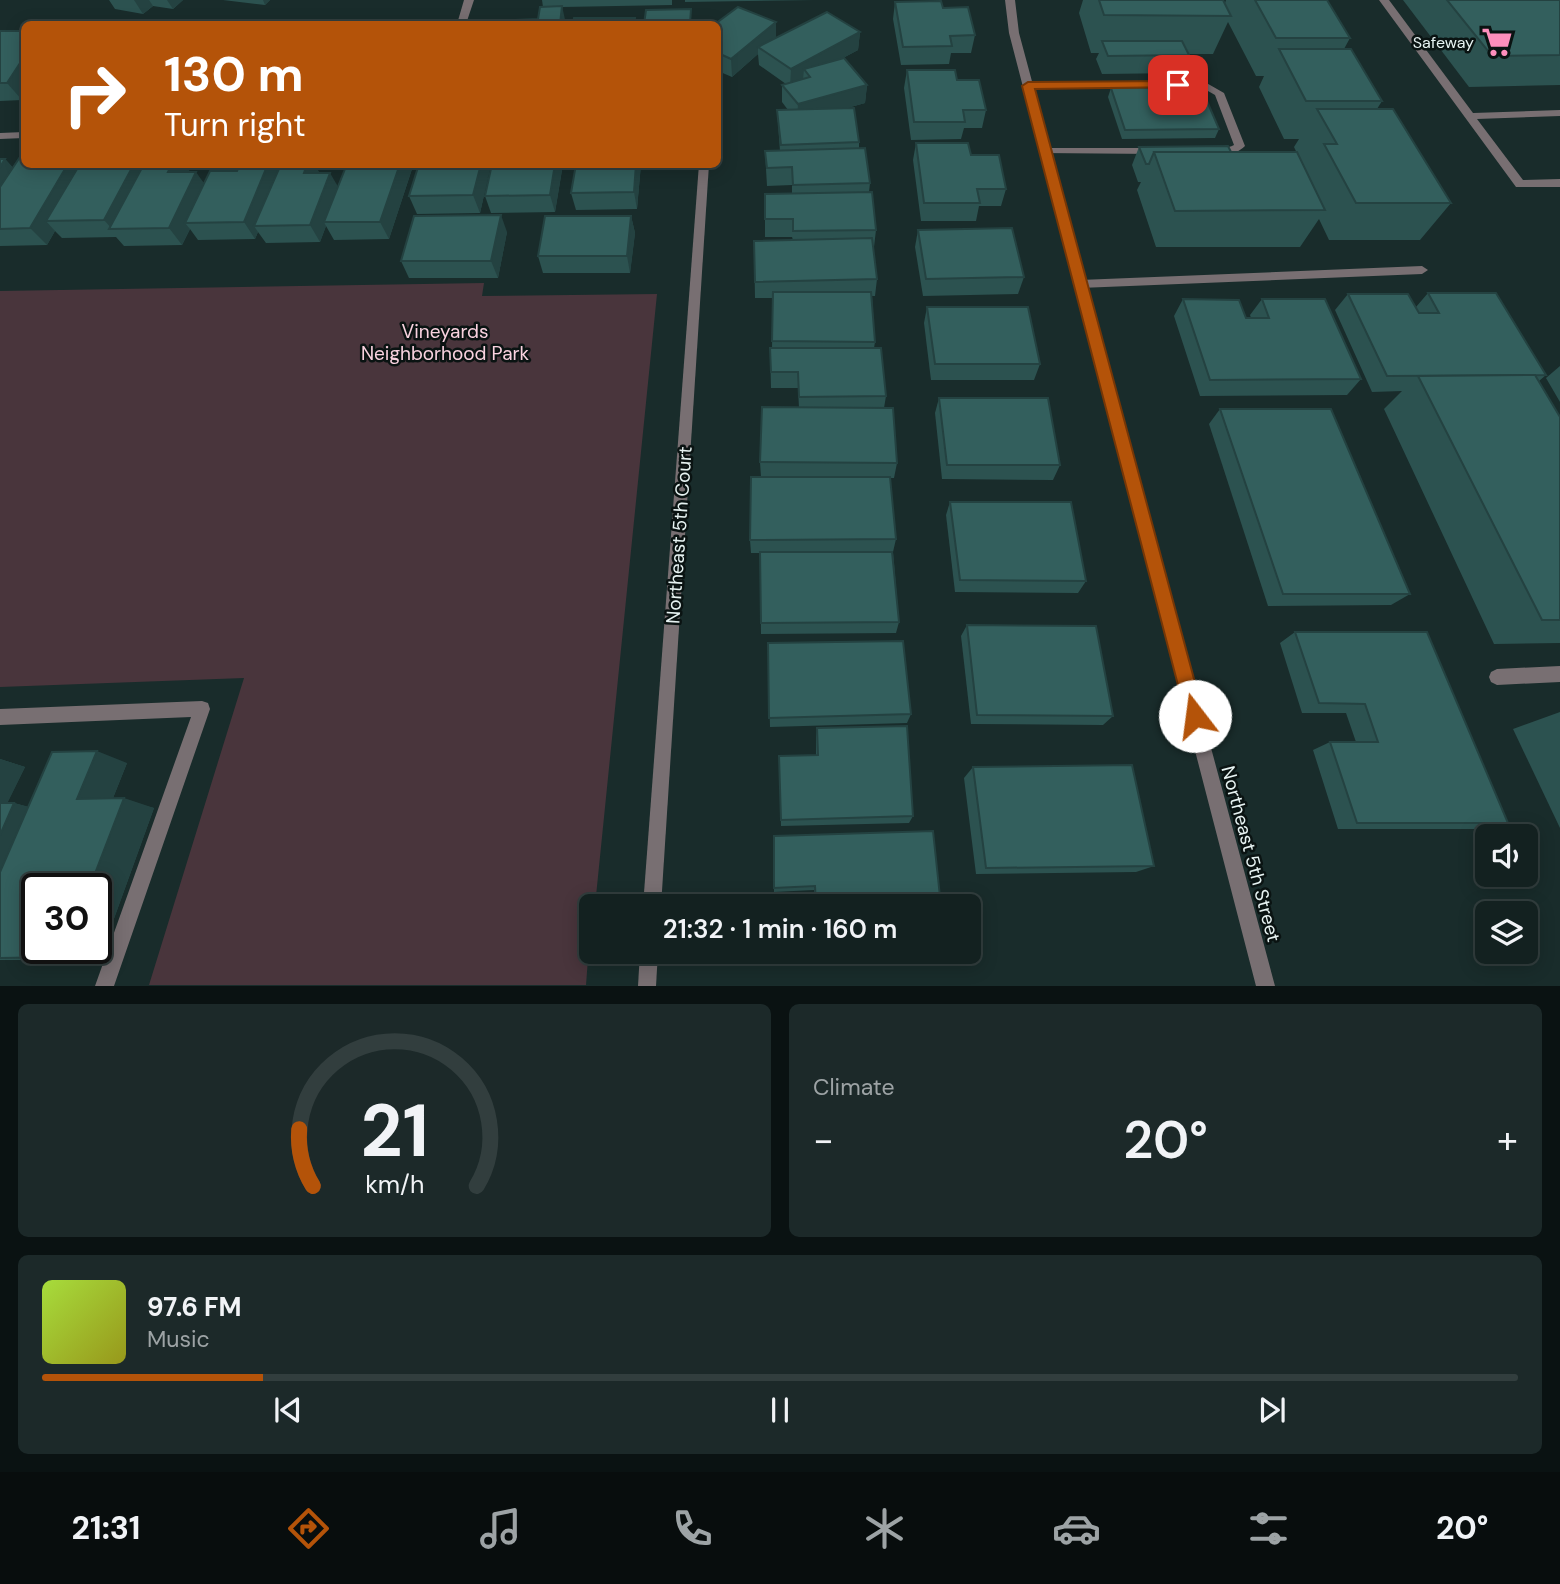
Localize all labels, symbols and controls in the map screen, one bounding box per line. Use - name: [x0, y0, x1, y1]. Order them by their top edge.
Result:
- supermarket icon: Safeway: [1480, 25, 1514, 59]
- place label: Safeway: [1413, 32, 1474, 53]
- text: 130 m: [164, 42, 304, 106]
- icon: right: [49, 49, 140, 140]
- pin: [1148, 55, 1208, 115]
- icon: arrive: [1159, 66, 1197, 104]
- text: Turn right: [164, 104, 306, 146]
- park label: Vineyards Neighborhood Park: [361, 319, 529, 366]
- street label: Northeast 5th Court: [660, 445, 698, 625]
- position arrow: [1158, 679, 1232, 753]
- street label: Northeast 5th Street: [1215, 763, 1287, 945]
- map controls: [1475, 824, 1538, 964]
- button: sound: [1475, 824, 1538, 887]
- speed limit sign: 30: [21, 873, 112, 964]
- button: layers: [1475, 901, 1538, 964]
- text: 21:32 · 1 min · 160 m: [663, 912, 897, 946]
- text: Climate: [813, 1072, 895, 1102]
- text: 21: [360, 1085, 429, 1180]
- text: 20°: [1123, 1106, 1208, 1174]
- text: −: [813, 1115, 834, 1165]
- text: +: [1497, 1115, 1518, 1165]
- text: km/h: [365, 1168, 424, 1201]
- text: 97.6 FM: [147, 1290, 242, 1324]
- text: Music: [147, 1324, 210, 1354]
- icon: previous: [269, 1391, 307, 1429]
- icon: pause: [761, 1391, 799, 1429]
- icon: next: [1253, 1391, 1291, 1429]
- icon: directions: [284, 1504, 333, 1553]
- icon: music: [476, 1504, 525, 1553]
- icon: phone: [668, 1504, 717, 1553]
- icon: climate: [860, 1504, 909, 1553]
- icon: car: [1052, 1504, 1101, 1553]
- icon: filters: [1244, 1504, 1293, 1553]
- text: 21:31: [72, 1507, 141, 1549]
- text: 20°: [1436, 1507, 1488, 1549]

